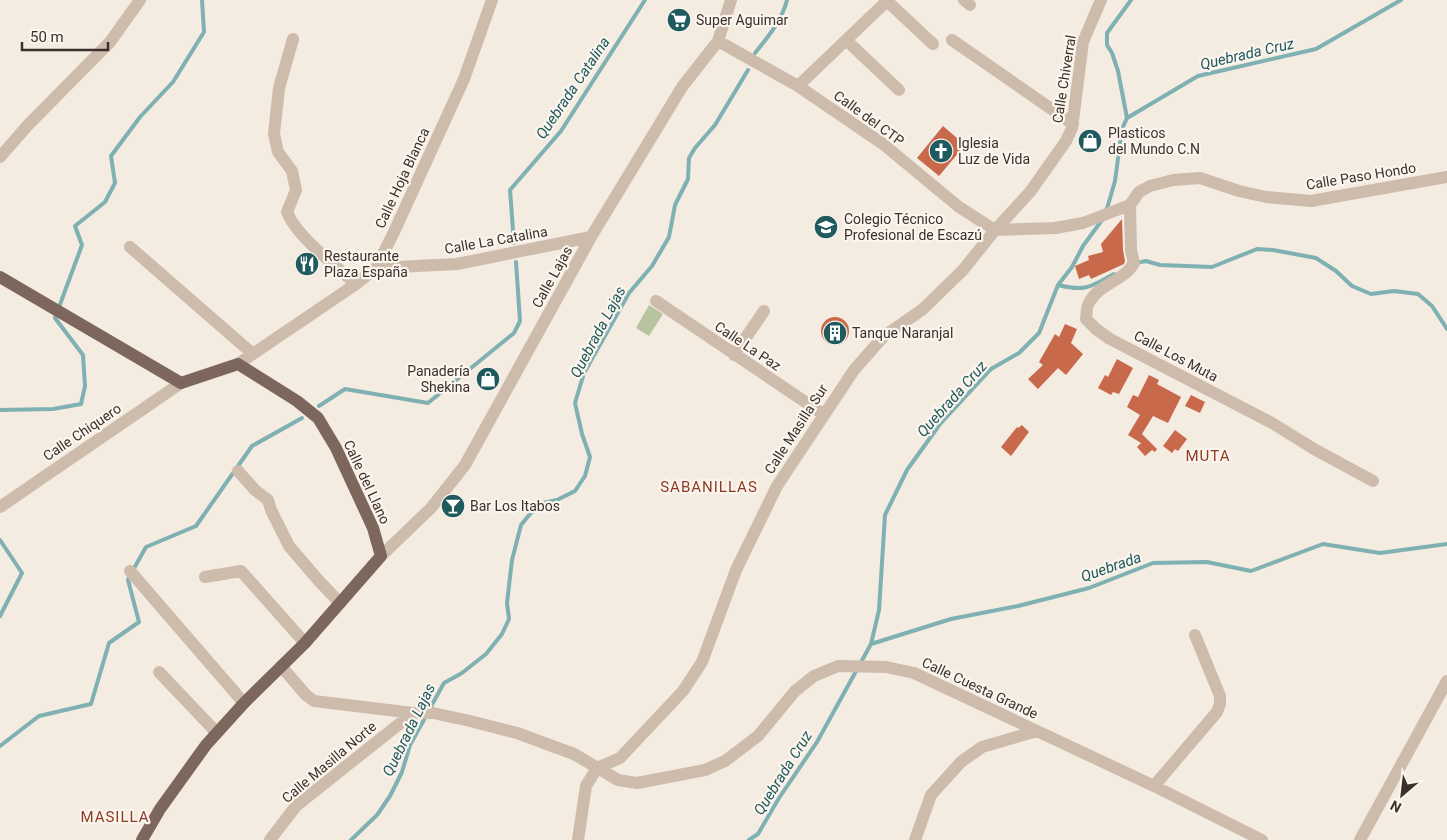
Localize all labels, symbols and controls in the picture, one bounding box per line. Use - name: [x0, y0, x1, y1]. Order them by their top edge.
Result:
- supermarket icon: Super Aguimar: [666, 7, 692, 33]
- place label: Super Aguimar: [696, 12, 789, 28]
- scale bar: [22, 20, 109, 52]
- text: 50 m: [30, 28, 64, 46]
- water label: Quebrada Catalina: [532, 33, 614, 143]
- street label: Calle Chiverral: [1049, 34, 1079, 124]
- water label: Quebrada Cruz: [1198, 34, 1297, 74]
- street label: Calle del CTP: [831, 87, 907, 149]
- street label: Calle Hoja Blanca: [372, 125, 432, 231]
- place label: Plasticos del Mundo C.N: [1108, 125, 1200, 157]
- shop icon: Plasticos del Mundo C.N: [1077, 128, 1103, 154]
- place label: Iglesia Luz de Vida: [958, 135, 1030, 167]
- church icon: Iglesia Luz de Vida: [928, 138, 954, 164]
- street label: Calle Paso Hondo: [1305, 159, 1417, 193]
- place label: Colegio Técnico Profesional de Escazú: [844, 211, 982, 243]
- school or university icon: Colegio Técnico Profesional de Escazú: [813, 214, 839, 240]
- street label: Calle La Catalina: [443, 223, 549, 257]
- street label: Calle Lajas: [529, 243, 575, 311]
- place label: Restaurante Plaza España: [324, 248, 408, 280]
- restaurant icon: Restaurante Plaza España: [294, 251, 320, 277]
- water label: Quebrada Lajas: [566, 283, 630, 381]
- street label: Calle La Paz: [712, 318, 784, 374]
- building icon: Tanque Naranjal: [822, 320, 848, 346]
- place label: Tanque Naranjal: [852, 325, 953, 341]
- street label: Calle Los Muta: [1131, 327, 1221, 385]
- water label: Quebrada Cruz: [913, 357, 991, 441]
- place label: Panadería Shekina: [407, 363, 470, 395]
- shop icon: Panadería Shekina: [475, 366, 501, 392]
- street label: Calle Masilla Sur: [761, 381, 831, 477]
- street label: Calle Chiquero: [40, 400, 124, 464]
- street label: Calle del Llano: [341, 437, 393, 527]
- district label: MUTA: [1186, 447, 1230, 465]
- district label: SABANILLAS: [660, 478, 758, 496]
- bar icon: Bar Los Itabos: [440, 493, 466, 519]
- place label: Bar Los Itabos: [470, 498, 560, 514]
- water label: Quebrada: [1078, 548, 1144, 586]
- street label: Calle Cuesta Grande: [919, 654, 1041, 722]
- water label: Quebrada Lajas: [379, 681, 439, 779]
- street label: Calle Masilla Norte: [279, 718, 379, 806]
- water label: Quebrada Cruz: [750, 727, 816, 818]
- north arrow: [1377, 770, 1427, 820]
- text: N: [1388, 797, 1404, 816]
- district label: MASILLA: [80, 808, 150, 826]

